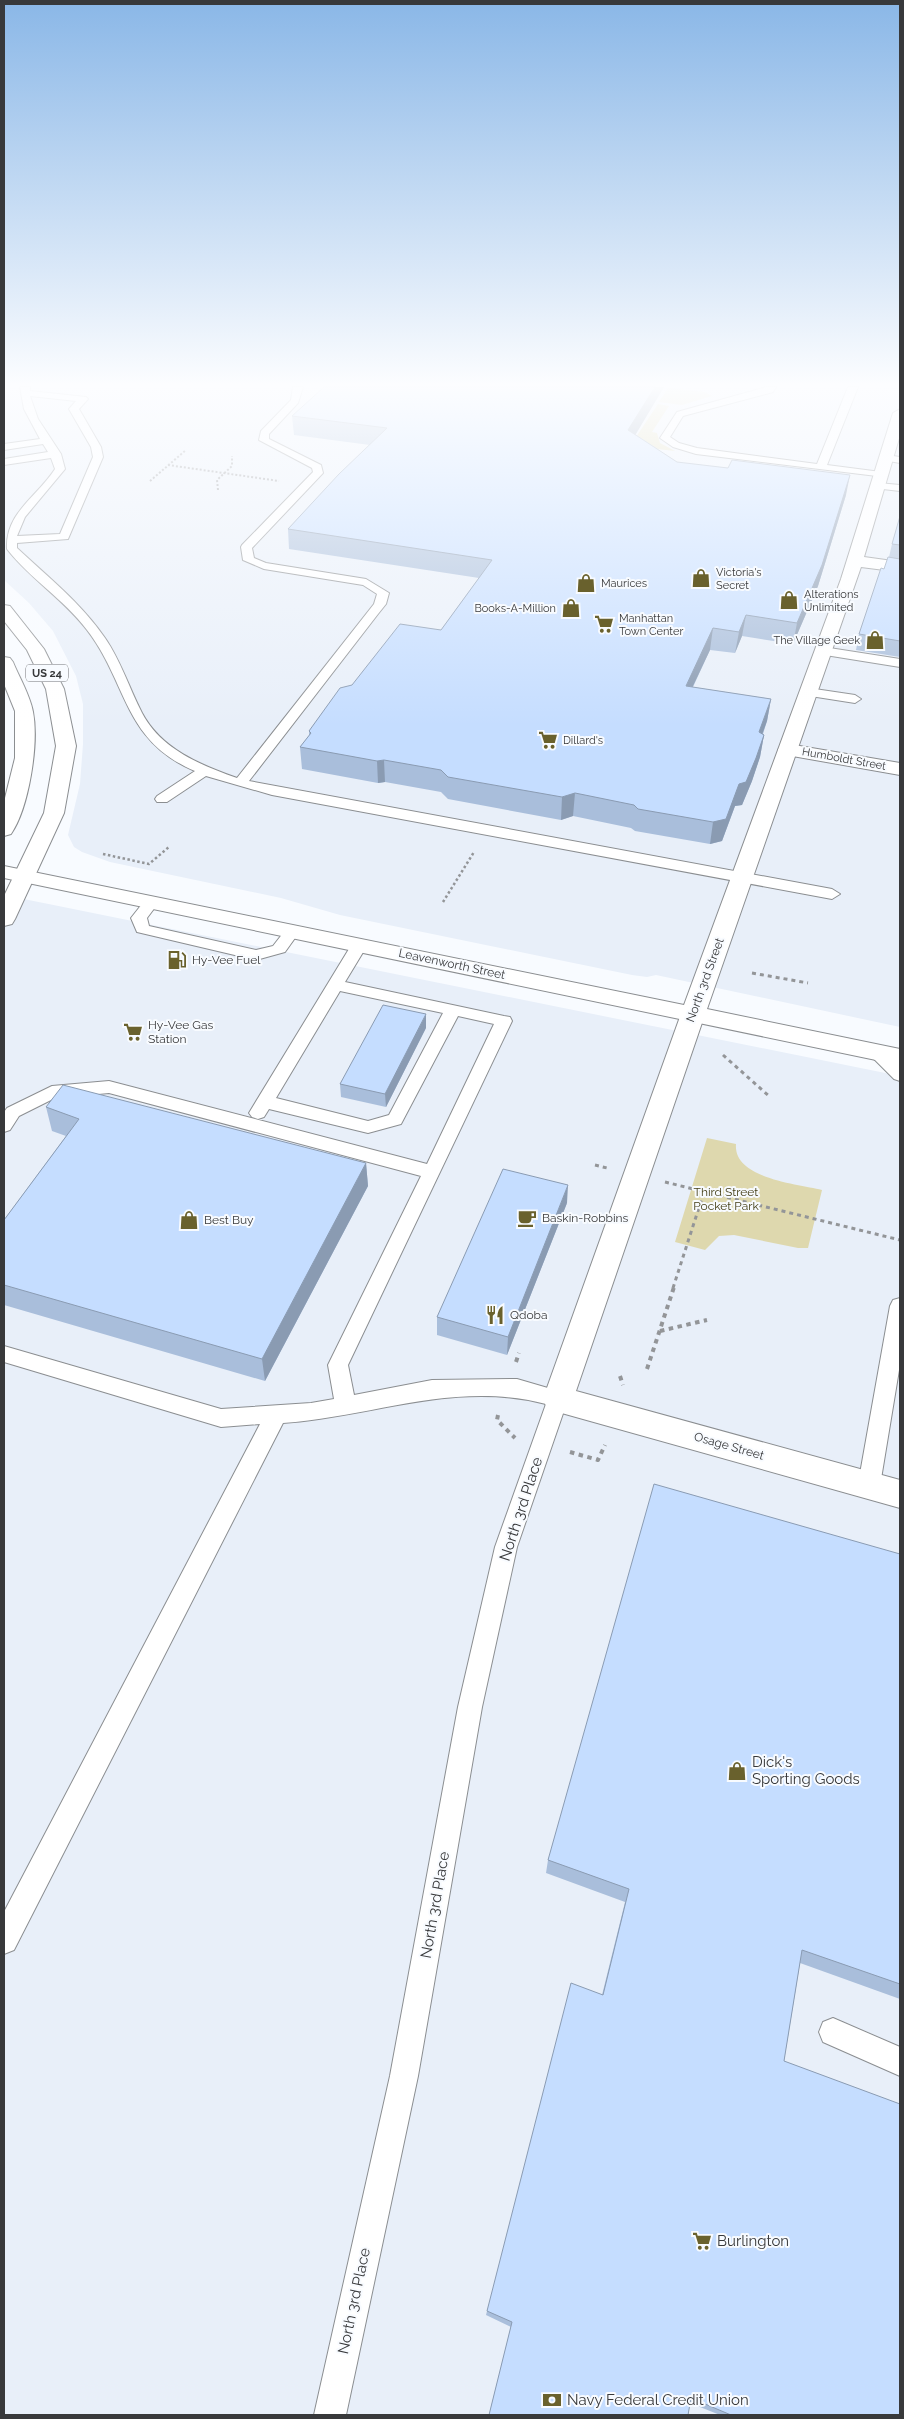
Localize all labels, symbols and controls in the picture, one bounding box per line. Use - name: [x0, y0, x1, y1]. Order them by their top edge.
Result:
- place label: Victoria's Secret: [716, 566, 762, 592]
- shop icon: Victoria's Secret: [690, 567, 712, 589]
- shop icon: Maurices: [575, 572, 597, 594]
- place label: Maurices: [601, 577, 647, 590]
- place label: Alterations Unlimited: [804, 588, 859, 614]
- shop icon: Alterations Unlimited: [778, 589, 800, 611]
- shop icon: Books-A-Million: [560, 597, 582, 619]
- place label: Books-A-Million: [474, 602, 556, 615]
- place label: Manhattan Town Center: [619, 612, 683, 638]
- supermarket icon: Manhattan Town Center: [593, 613, 615, 635]
- shop icon: The Village Geek: [864, 629, 886, 651]
- place label: The Village Geek: [773, 634, 860, 647]
- road number: US 24: [26, 664, 68, 681]
- supermarket icon: Dillard's: [537, 729, 559, 751]
- place label: Dillard's: [563, 734, 603, 747]
- street label: Humboldt Street: [801, 745, 887, 773]
- street label: North 3rd Street: [683, 936, 727, 1024]
- street label: Leavenworth Street: [397, 946, 507, 982]
- fuel station icon: Hy-Vee Fuel: [166, 949, 188, 971]
- place label: Hy-Vee Fuel: [192, 953, 261, 967]
- place label: Hy-Vee Gas Station: [148, 1018, 213, 1046]
- supermarket icon: Hy-Vee Gas Station: [122, 1021, 144, 1043]
- park label: Third Street Pocket Park: [693, 1185, 759, 1213]
- cafe icon: Baskin-Robbins: [516, 1207, 538, 1229]
- shop icon: Best Buy: [178, 1209, 200, 1231]
- place label: Baskin-Robbins: [542, 1211, 629, 1225]
- place label: Best Buy: [204, 1213, 254, 1227]
- restaurant icon: Qdoba: [484, 1304, 506, 1326]
- place label: Qdoba: [510, 1308, 548, 1322]
- street label: Osage Street: [692, 1429, 766, 1463]
- street label: North 3rd Place: [496, 1455, 546, 1563]
- place label: Dick's Sporting Goods: [752, 1753, 860, 1788]
- shop icon: Dick's Sporting Goods: [726, 1760, 748, 1782]
- street label: North 3rd Place: [417, 1850, 453, 1960]
- supermarket icon: Burlington: [691, 2230, 713, 2252]
- place label: Burlington: [717, 2232, 789, 2250]
- street label: North 3rd Place: [334, 2246, 374, 2356]
- bank icon: Navy Federal Credit Union: [541, 2389, 563, 2411]
- place label: Navy Federal Credit Union: [567, 2391, 749, 2409]

